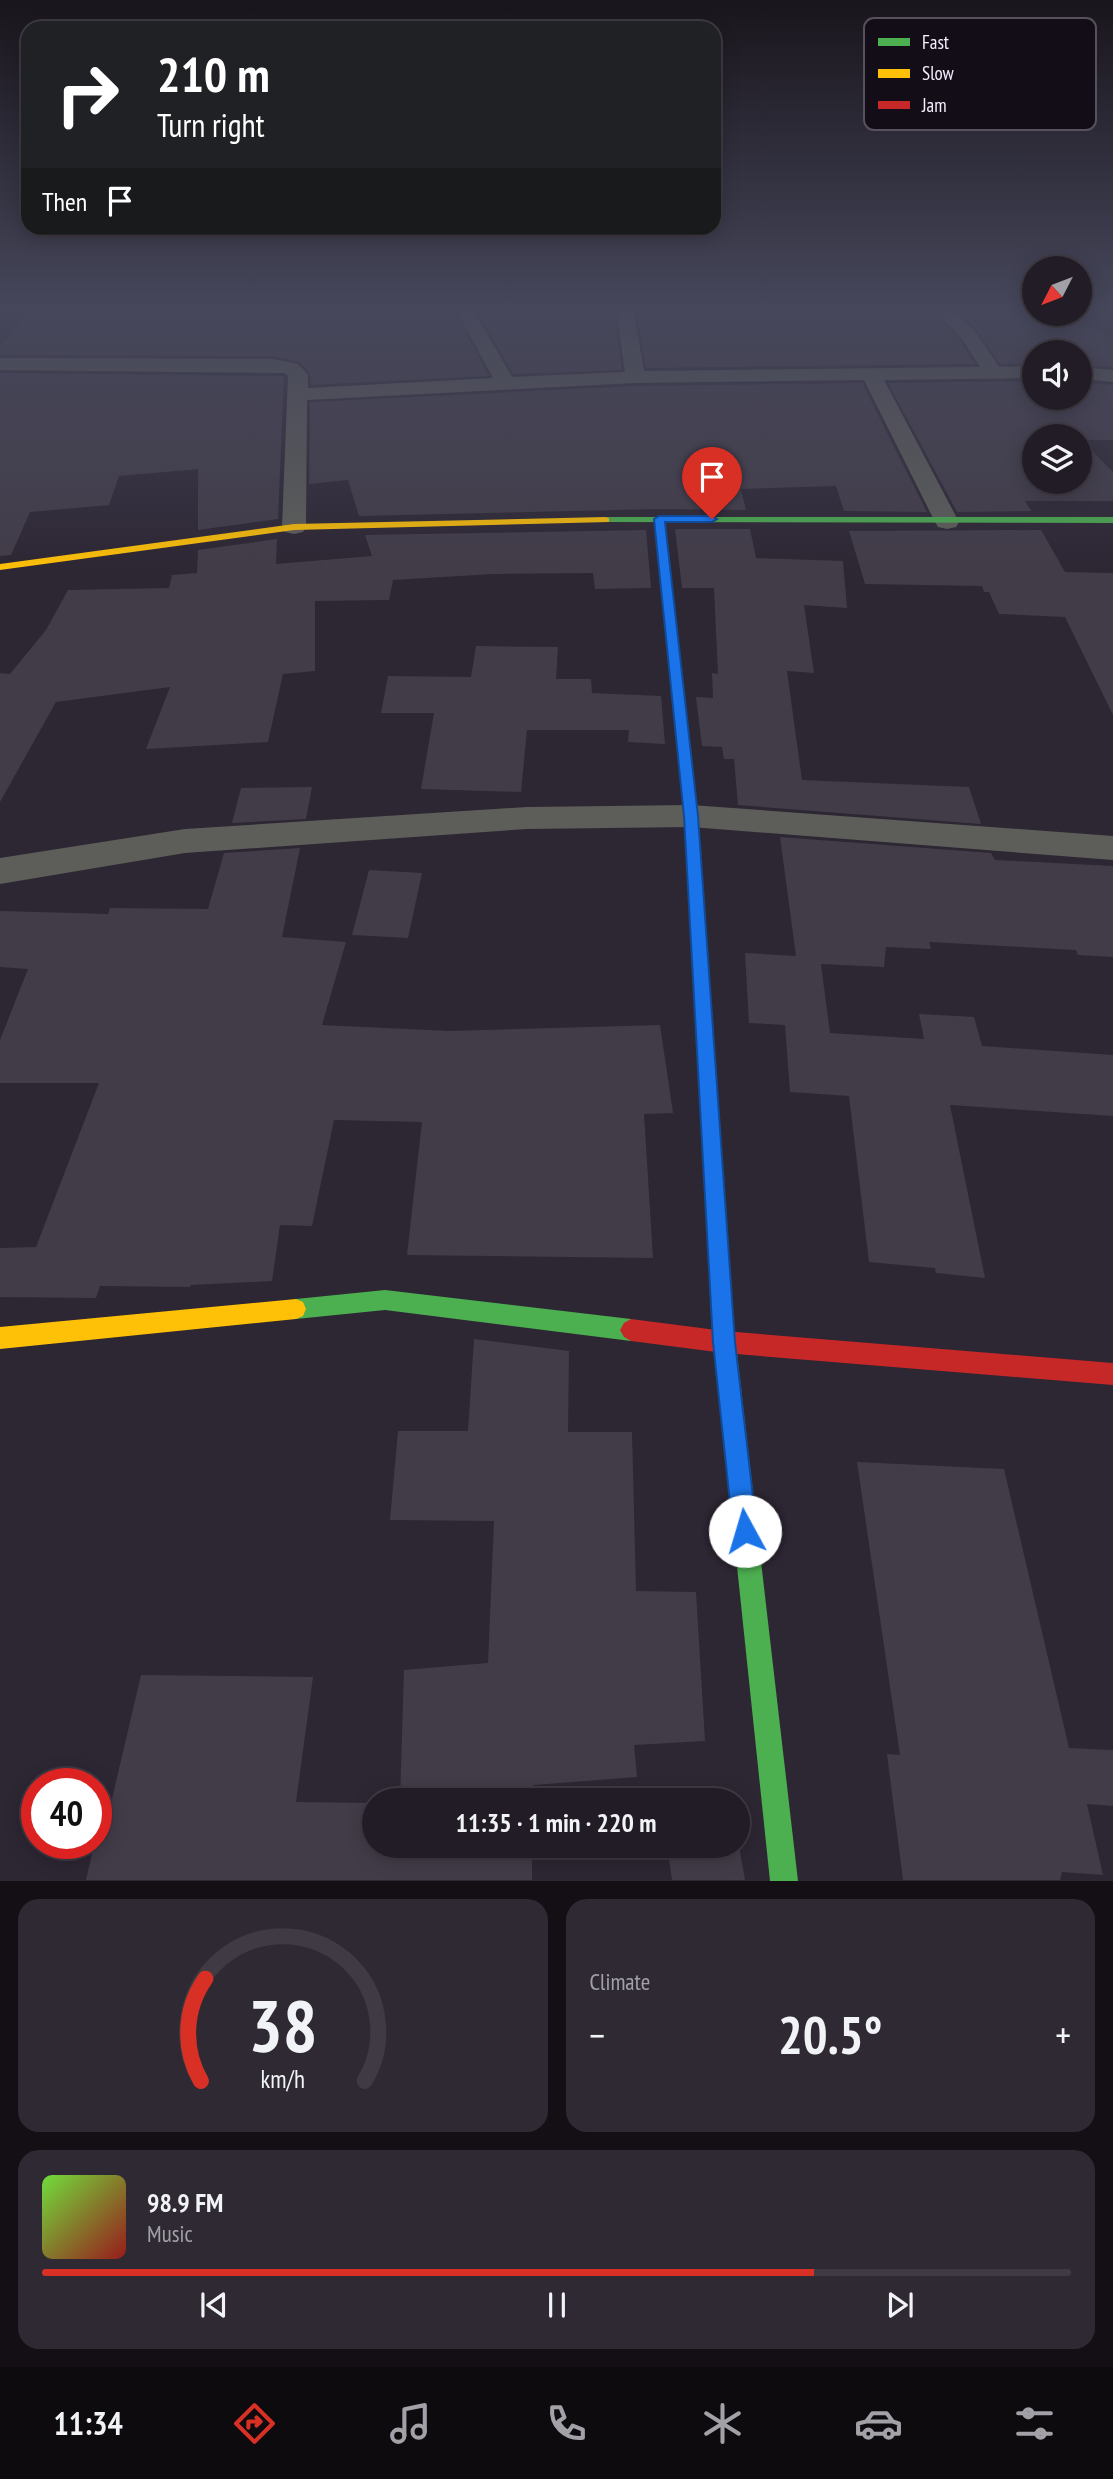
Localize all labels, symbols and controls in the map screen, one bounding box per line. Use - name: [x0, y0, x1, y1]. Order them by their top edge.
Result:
- legend: [864, 18, 1096, 130]
- text: Fast: [922, 30, 950, 54]
- text: 210 m: [157, 42, 270, 106]
- icon: right: [42, 49, 133, 140]
- text: Slow: [922, 61, 955, 85]
- text: Jam: [921, 93, 947, 117]
- text: Turn right: [157, 104, 265, 146]
- icon: arrive: [101, 182, 139, 220]
- text: Then: [42, 185, 87, 218]
- north arrow: [1022, 256, 1092, 326]
- map controls: [1022, 256, 1092, 494]
- button: sound: [1022, 340, 1092, 410]
- button: layers: [1022, 424, 1092, 494]
- pin: [682, 447, 742, 519]
- icon: arrive: [693, 458, 731, 496]
- position arrow: [708, 1494, 782, 1568]
- speed limit sign: 40: [21, 1768, 112, 1859]
- text: 11:35 · 1 min · 220 m: [456, 1806, 656, 1839]
- text: Climate: [590, 1967, 650, 1996]
- text: 38: [248, 1978, 318, 2072]
- text: 20.5°: [778, 2001, 883, 2068]
- text: −: [590, 2010, 605, 2059]
- text: +: [1055, 2010, 1071, 2059]
- text: km/h: [261, 2063, 305, 2095]
- text: 98.9 FM: [147, 2186, 223, 2219]
- text: Music: [147, 2219, 193, 2248]
- icon: previous: [195, 2286, 233, 2324]
- icon: pause: [538, 2286, 576, 2324]
- icon: next: [881, 2286, 919, 2324]
- icon: directions: [230, 2399, 279, 2448]
- icon: music: [386, 2399, 435, 2448]
- icon: phone: [542, 2399, 591, 2448]
- icon: climate: [698, 2399, 747, 2448]
- icon: car: [854, 2399, 903, 2448]
- icon: filters: [1010, 2399, 1059, 2448]
- text: 11:34: [54, 2402, 123, 2444]

